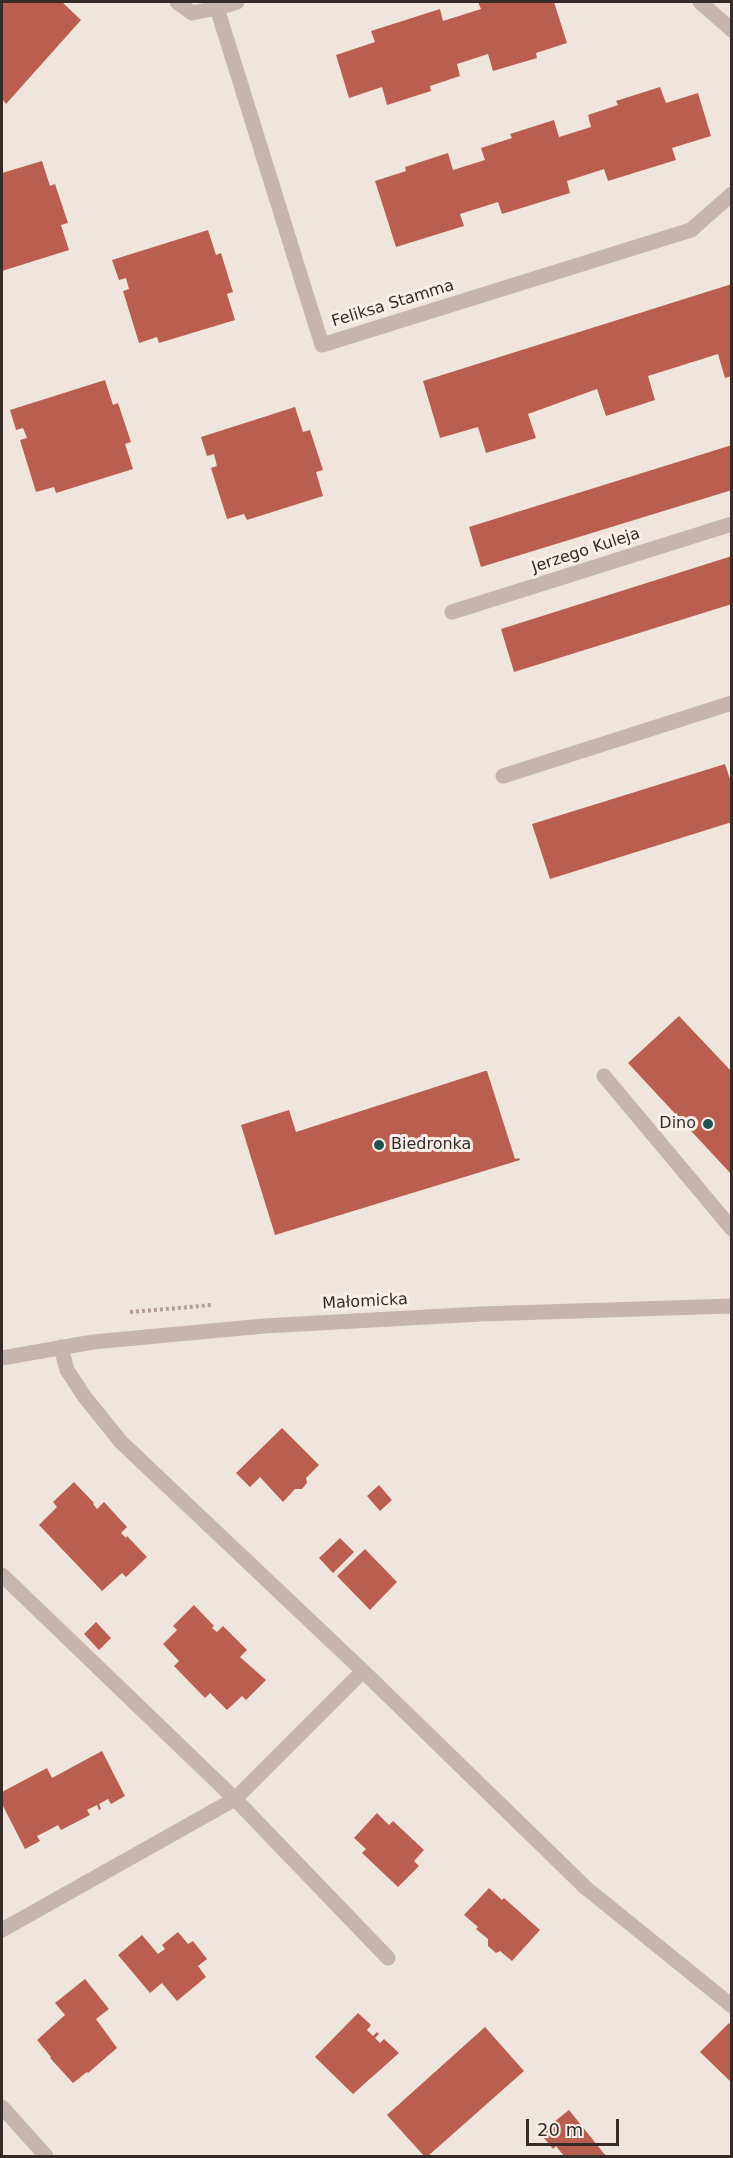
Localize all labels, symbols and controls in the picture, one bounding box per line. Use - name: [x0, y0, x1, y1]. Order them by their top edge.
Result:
- street label: Feliksa Stamma: [330, 276, 456, 332]
- street label: Jerzego Kuleja: [529, 524, 643, 578]
- place label: Dino: [659, 1114, 696, 1134]
- marker: Dino: [701, 1117, 715, 1131]
- place label: Biedronka: [391, 1135, 471, 1155]
- marker: Biedronka: [372, 1138, 386, 1152]
- street label: Małomicka: [322, 1290, 408, 1314]
- scale bar: [529, 2107, 622, 2145]
- text: 20 m: [537, 2119, 583, 2140]

